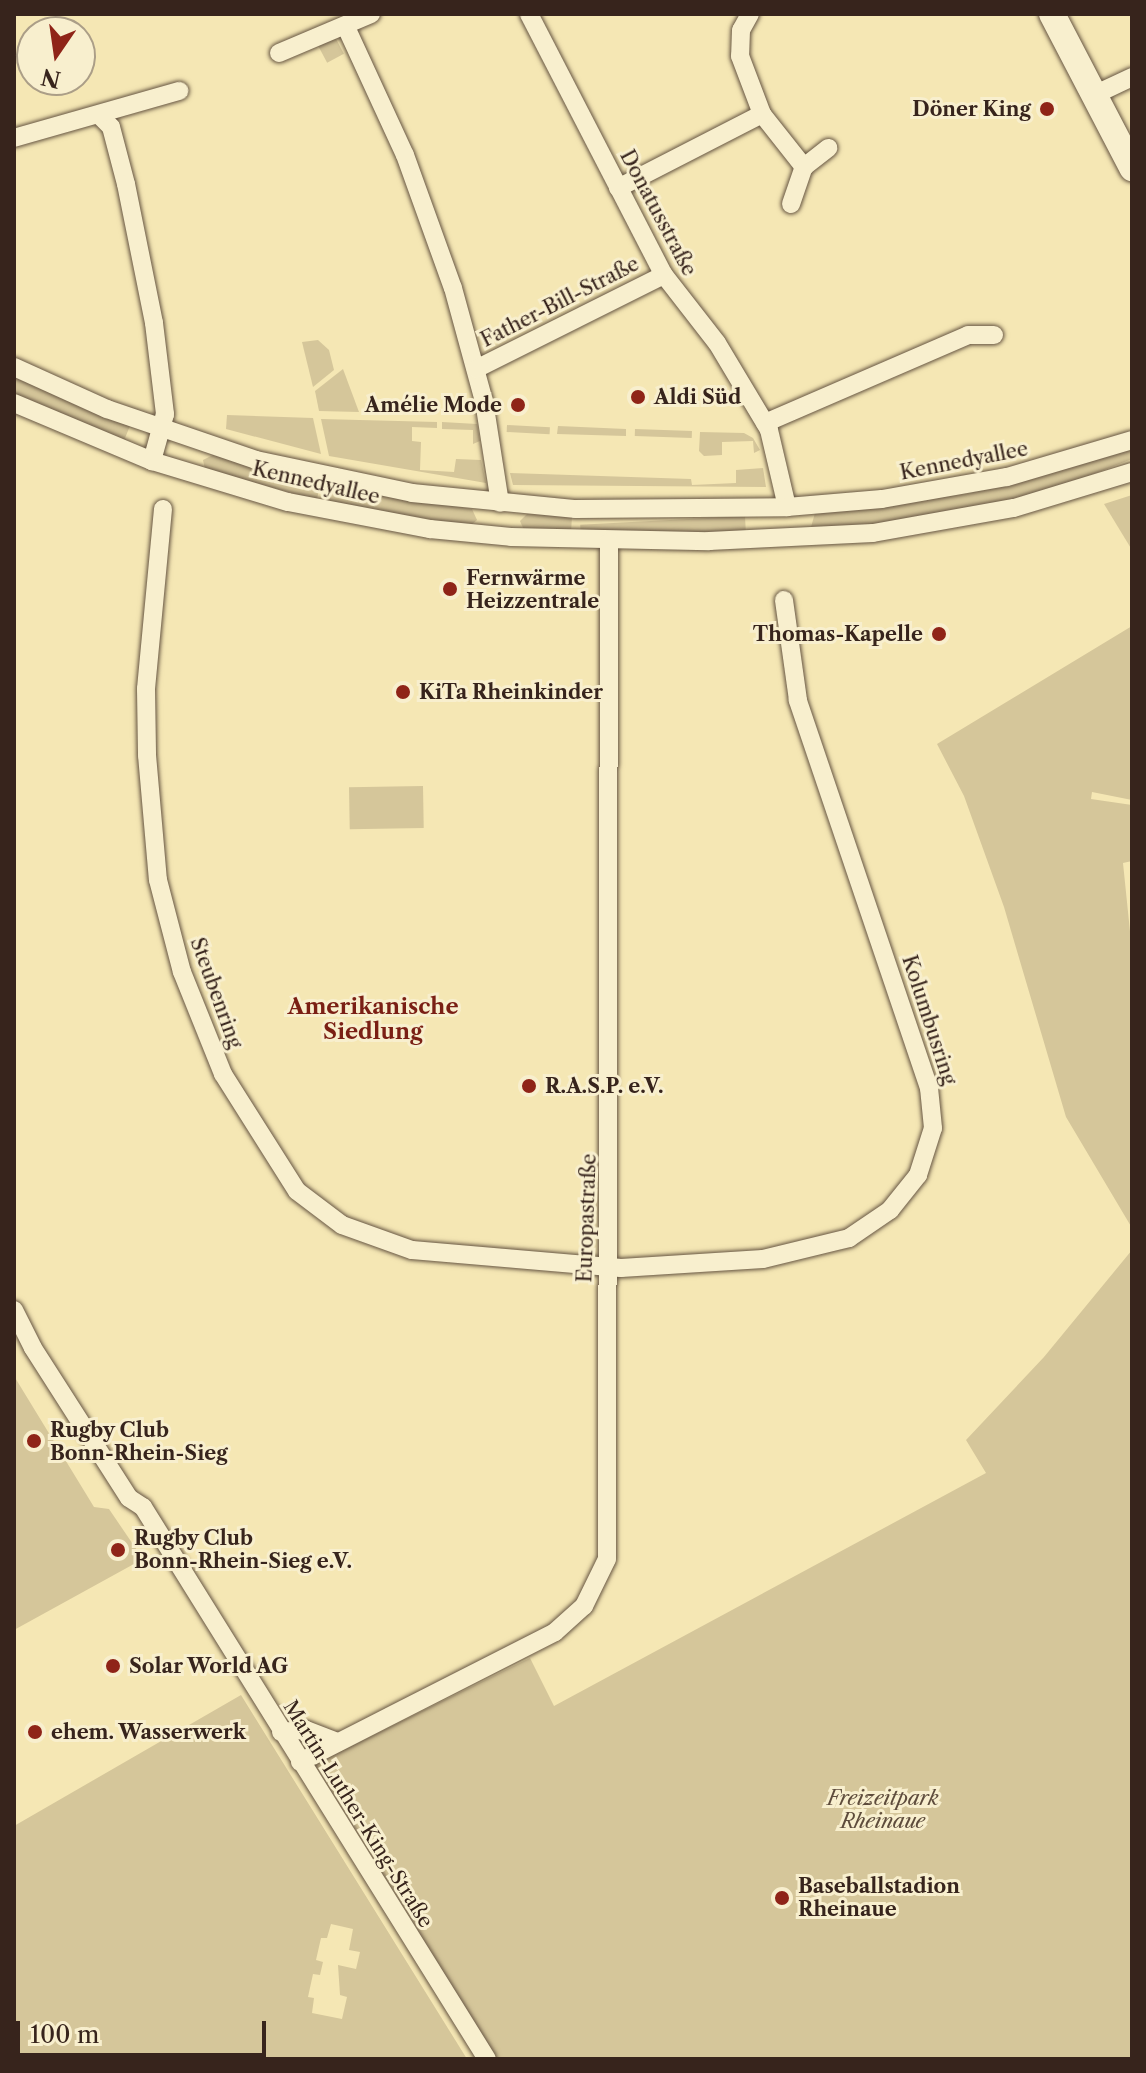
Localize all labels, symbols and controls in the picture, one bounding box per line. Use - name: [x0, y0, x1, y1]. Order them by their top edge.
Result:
- north arrow: [16, 16, 96, 96]
- text: N: [39, 63, 63, 93]
- place label: Döner King: [912, 97, 1031, 121]
- marker: Döner King: [1038, 100, 1056, 118]
- street label: Donatusstraße: [615, 146, 701, 280]
- street label: Father-Bill-Straße: [477, 252, 643, 352]
- place label: Aldi Süd: [654, 385, 741, 409]
- marker: Aldi Süd: [629, 388, 647, 406]
- place label: Amélie Mode: [365, 393, 502, 417]
- marker: Amélie Mode: [509, 396, 527, 414]
- street label: Kennedyallee: [898, 437, 1030, 485]
- street label: Kennedyallee: [250, 457, 382, 509]
- place label: Fernwärme Heizzentrale: [466, 566, 599, 613]
- marker: Fernwärme Heizzentrale: [441, 580, 459, 598]
- place label: Thomas-Kapelle: [753, 622, 923, 646]
- marker: Thomas-Kapelle: [930, 625, 948, 643]
- place label: KiTa Rheinkinder: [419, 680, 603, 704]
- marker: KiTa Rheinkinder: [394, 683, 412, 701]
- street label: Steubenring: [185, 934, 247, 1052]
- street label: Kolumbusring: [897, 952, 961, 1088]
- district label: Amerikanische Siedlung: [287, 993, 459, 1044]
- place label: R.A.S.P. e.V.: [545, 1074, 664, 1098]
- marker: R.A.S.P. e.V.: [520, 1077, 538, 1095]
- street label: Europastraße: [573, 1153, 601, 1283]
- place label: Rugby Club Bonn-Rhein-Sieg: [50, 1418, 228, 1465]
- marker: Rugby Club Bonn-Rhein-Sieg: [25, 1432, 43, 1450]
- place label: Rugby Club Bonn-Rhein-Sieg e.V.: [134, 1526, 352, 1573]
- marker: Rugby Club Bonn-Rhein-Sieg e.V.: [109, 1541, 127, 1559]
- place label: Solar World AG: [129, 1654, 290, 1678]
- marker: Solar World AG: [104, 1657, 122, 1675]
- street label: Martin-Luther-King-Straße: [278, 1696, 438, 1932]
- place label: ehem. Wasserwerk: [51, 1720, 247, 1744]
- marker: ehem. Wasserwerk: [26, 1723, 44, 1741]
- park label: Freizeitpark Rheinaue: [827, 1787, 939, 1834]
- place label: Baseballstadion Rheinaue: [798, 1874, 960, 1921]
- marker: Baseballstadion Rheinaue: [773, 1889, 791, 1907]
- scale bar: [20, 2005, 270, 2055]
- text: 100 m: [30, 2020, 99, 2049]

